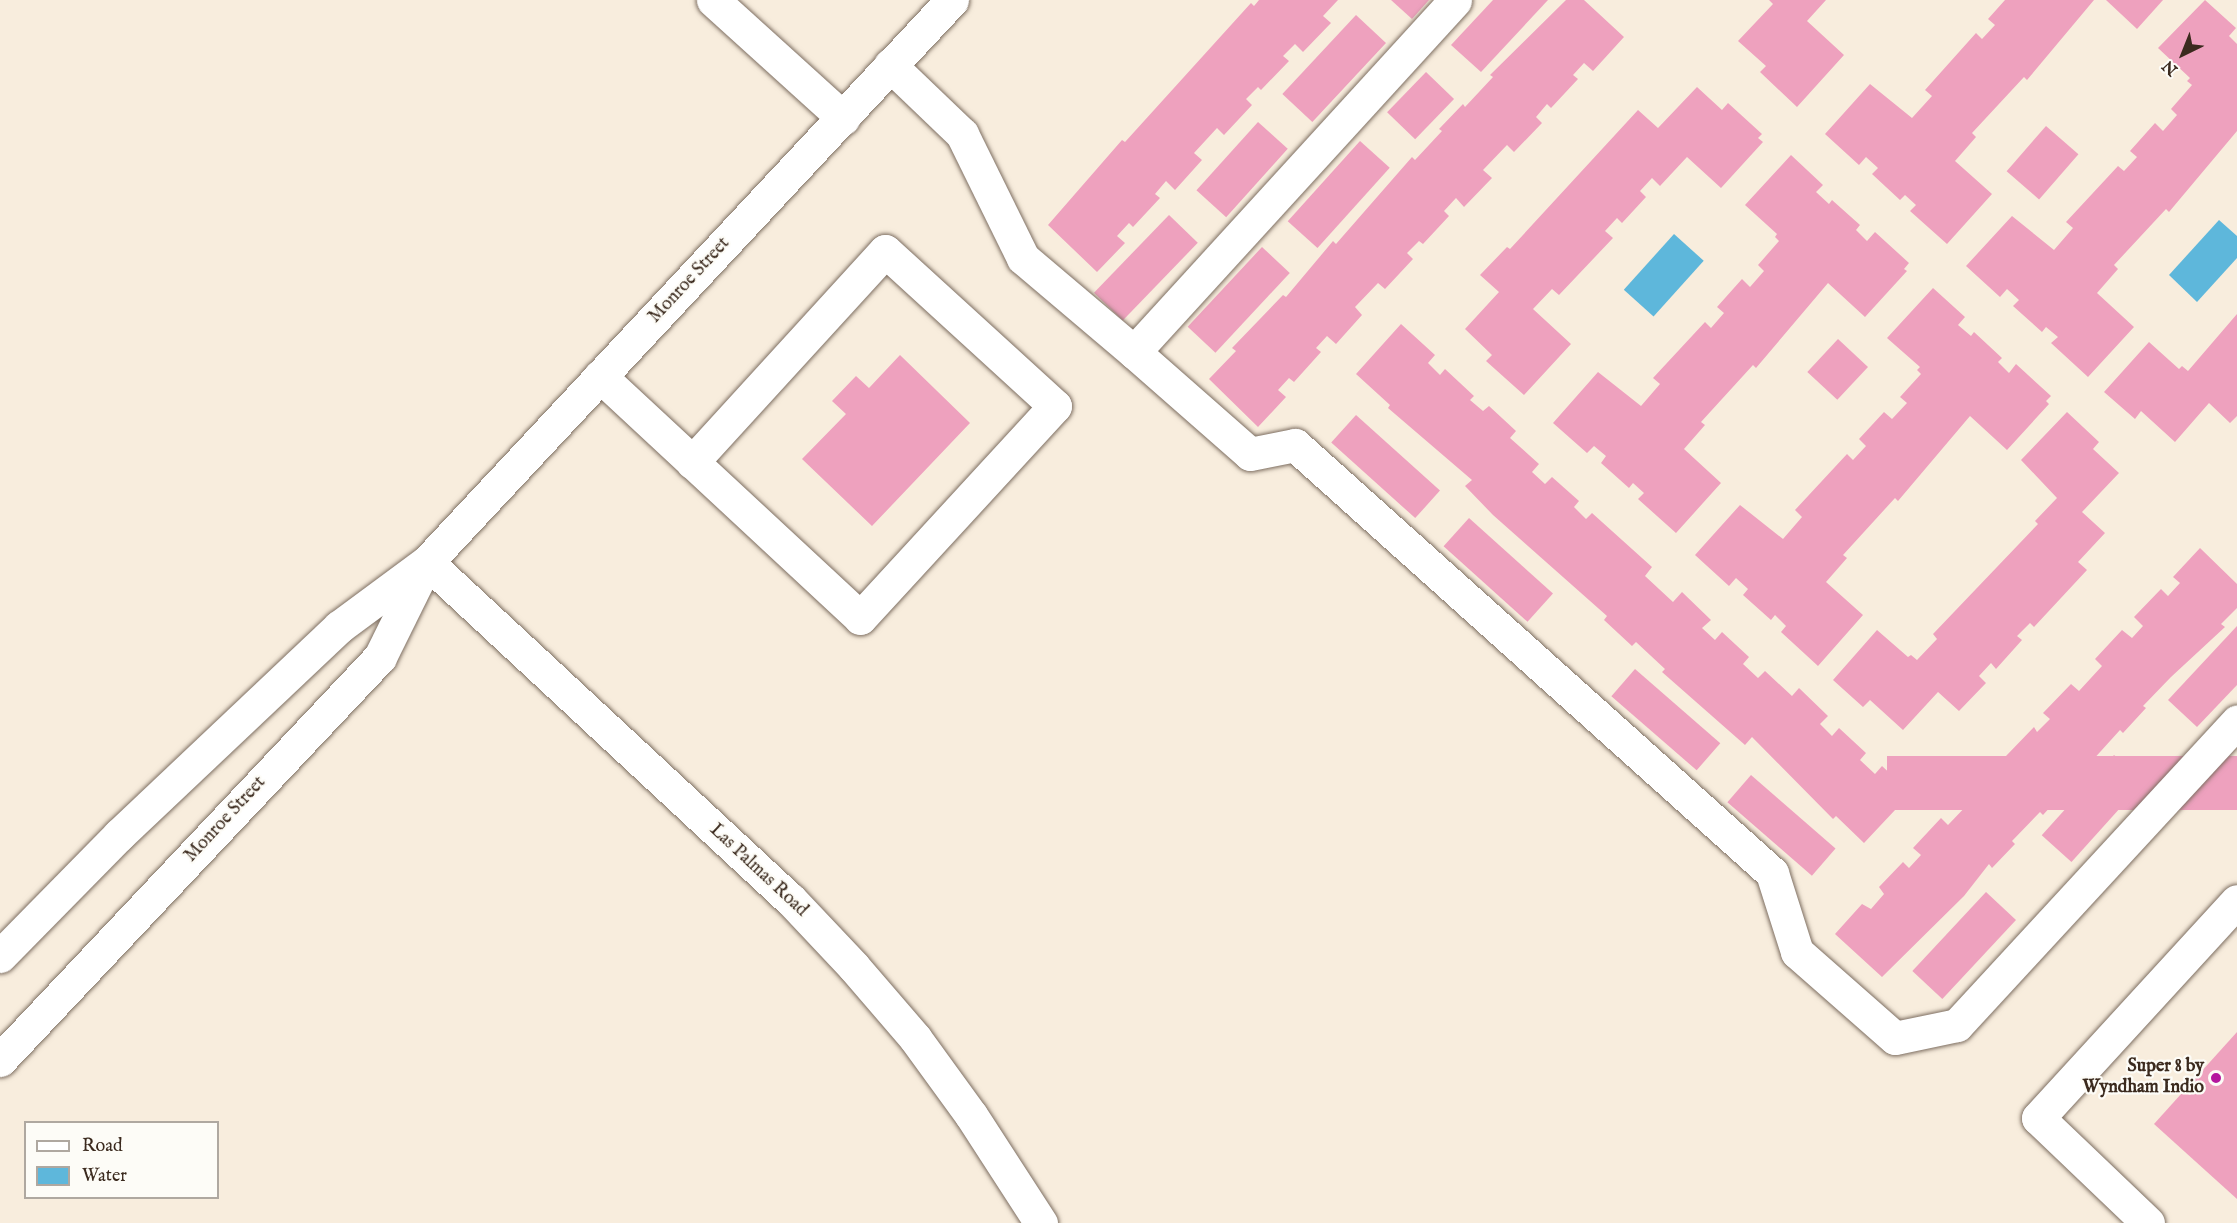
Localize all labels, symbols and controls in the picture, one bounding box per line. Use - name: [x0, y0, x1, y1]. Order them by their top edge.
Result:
- north arrow: [2153, 24, 2213, 84]
- text: N: [2159, 55, 2183, 79]
- street label: Monroe Street: [645, 234, 735, 328]
- street label: Monroe Street: [181, 773, 271, 867]
- street label: Las Palmas Road: [704, 820, 812, 922]
- place label: Super 8 by Wyndham Indio: [2082, 1057, 2204, 1100]
- marker: Super 8 by Wyndham Indio: [2209, 1071, 2223, 1085]
- legend: [24, 1121, 219, 1199]
- text: Road: [82, 1135, 123, 1158]
- text: Water: [82, 1165, 127, 1188]

